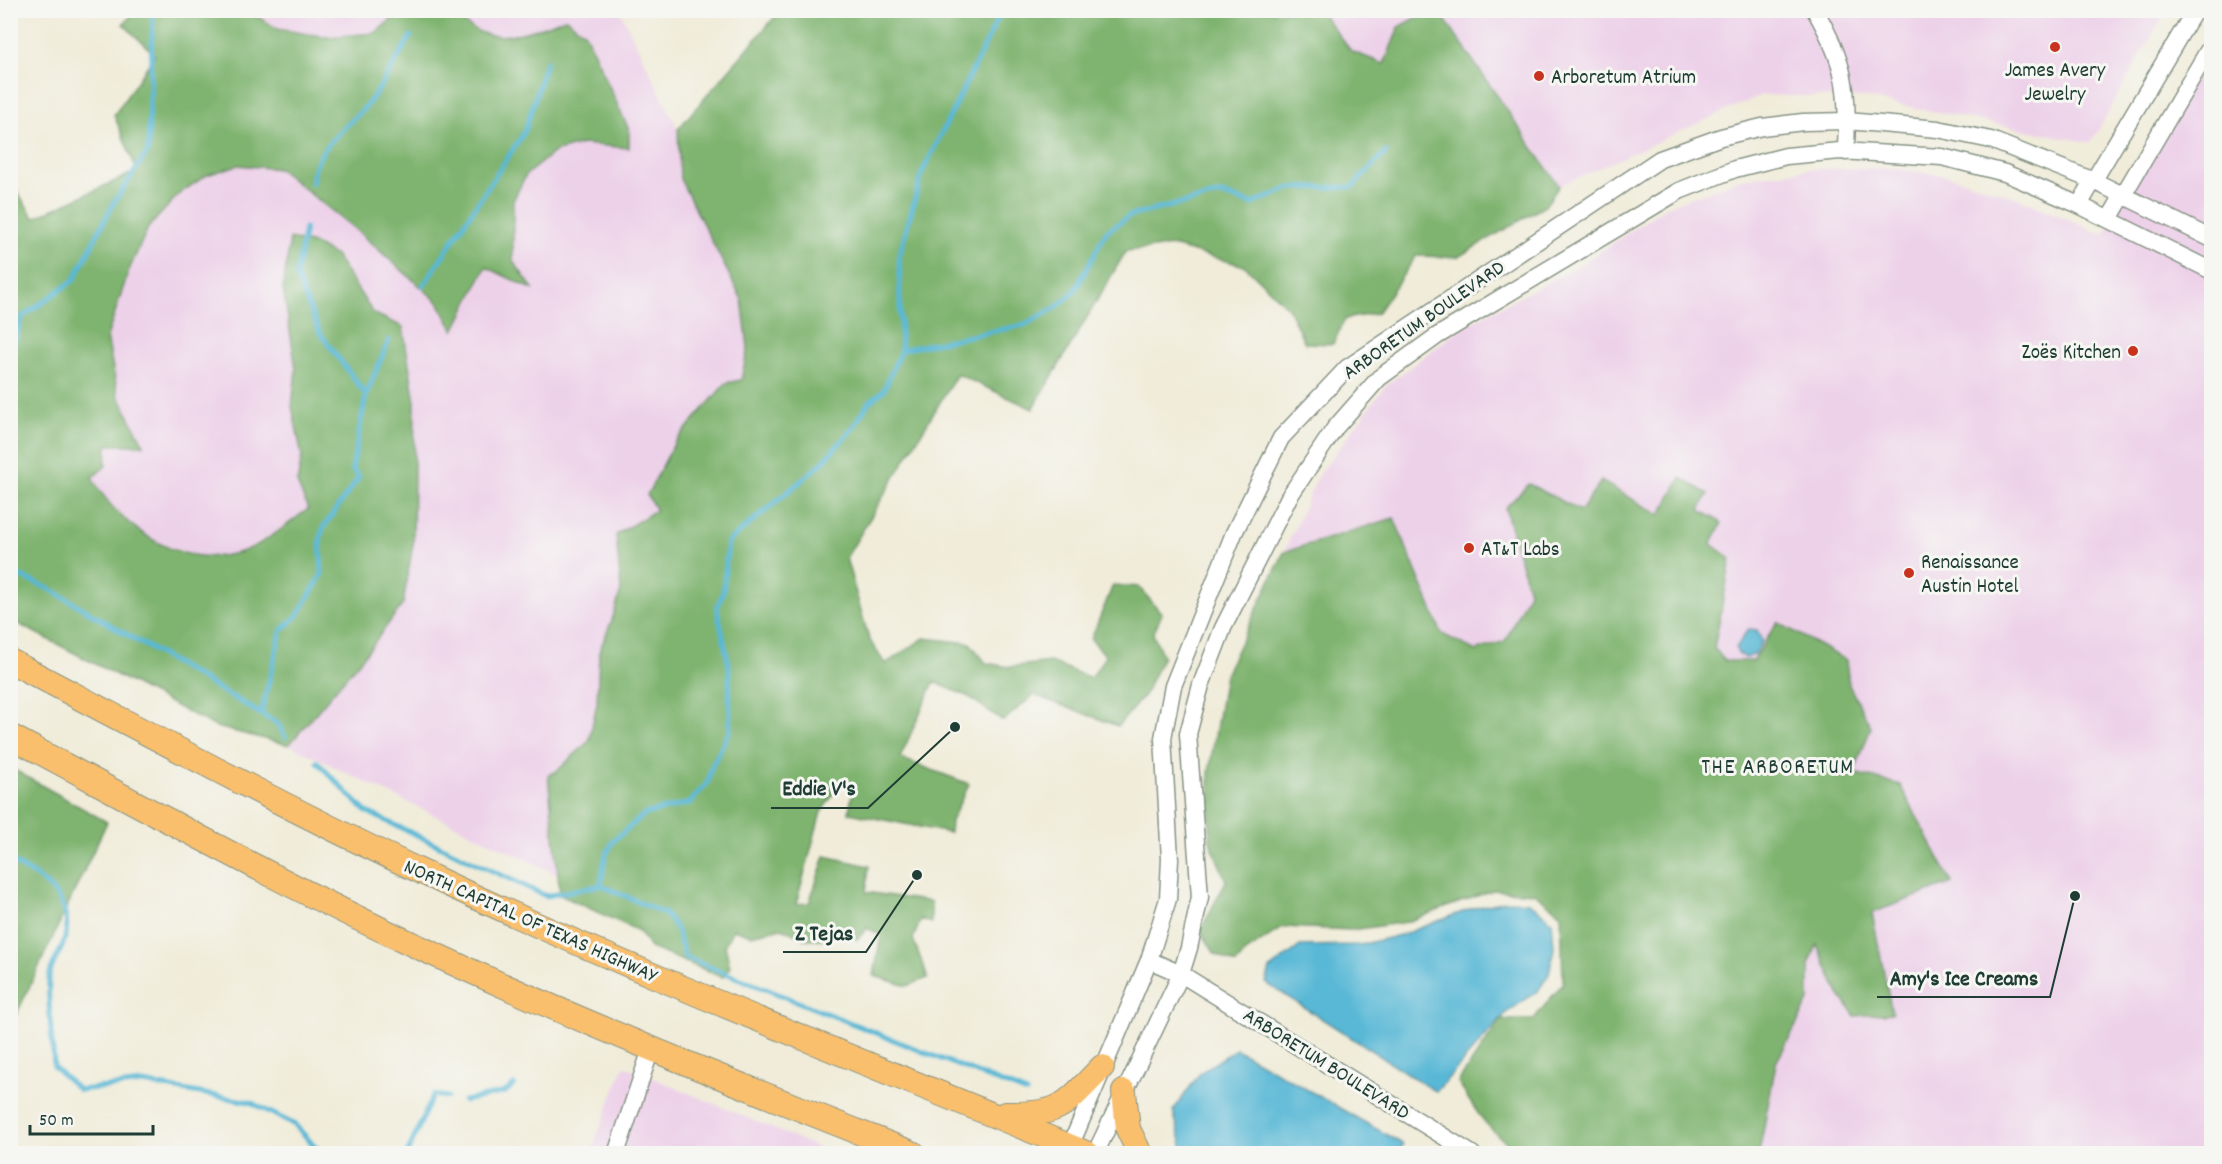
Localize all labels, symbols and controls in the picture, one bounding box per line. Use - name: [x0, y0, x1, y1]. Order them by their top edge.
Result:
- marker: James Avery Jewelry: [2048, 40, 2062, 54]
- place label: James Avery Jewelry: [2005, 57, 2106, 111]
- place label: Arboretum Atrium: [1551, 64, 1696, 94]
- marker: Arboretum Atrium: [1532, 69, 1546, 83]
- street label: ARBORETUM BOULEVARD: [1337, 254, 1512, 389]
- place label: Zoës Kitchen: [2021, 339, 2121, 369]
- marker: Zoës Kitchen: [2126, 344, 2140, 358]
- place label: AT&T Labs: [1481, 536, 1560, 566]
- marker: AT&T Labs: [1462, 541, 1476, 555]
- place label: Renaissance Austin Hotel: [1921, 549, 2019, 603]
- marker: Renaissance Austin Hotel: [1902, 566, 1916, 580]
- district label: THE ARBORETUM: [1701, 753, 1855, 784]
- callout: Eddie V's: [771, 768, 868, 808]
- text: Eddie V's: [782, 775, 856, 806]
- street label: NORTH CAPITAL OF TEXAS HIGHWAY: [398, 853, 663, 993]
- callout: Z Tejas: [783, 912, 866, 952]
- text: Z Tejas: [795, 920, 853, 951]
- callout: Amy's Ice Creams: [1877, 957, 2050, 997]
- text: Amy's Ice Creams: [1890, 965, 2038, 996]
- street label: ARBORETUM BOULEVARD: [1236, 1002, 1415, 1129]
- scale bar: [30, 1098, 153, 1136]
- text: 50 m: [39, 1109, 74, 1134]

